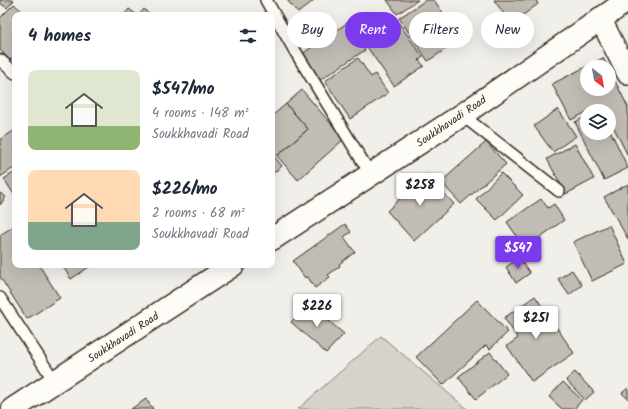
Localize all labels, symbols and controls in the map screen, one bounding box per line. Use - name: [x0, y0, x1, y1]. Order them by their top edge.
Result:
- chip: Buy: [287, 12, 337, 48]
- chip: Rent: [345, 12, 401, 48]
- chip: Filters: [409, 12, 473, 48]
- chip: New: [481, 12, 534, 48]
- text: 4 homes: [28, 23, 91, 50]
- icon: filters: [237, 25, 259, 47]
- north arrow: [580, 60, 616, 96]
- map controls: [580, 60, 616, 140]
- text: $547/mo: [152, 76, 214, 103]
- icon: home: [60, 86, 108, 134]
- street label: Soukkhavadi Road: [413, 91, 491, 152]
- text: 4 rooms · 148 m²: [152, 103, 249, 124]
- button: layers: [580, 104, 616, 140]
- text: Soukkhavadi Road: [152, 124, 249, 145]
- pin: $258: [396, 173, 444, 207]
- text: $258: [405, 175, 435, 196]
- text: $226/mo: [152, 176, 218, 203]
- icon: home: [60, 186, 108, 234]
- text: 2 rooms · 68 m²: [152, 203, 245, 224]
- text: Soukkhavadi Road: [152, 224, 249, 245]
- pin: $547: [494, 236, 542, 270]
- text: $547: [504, 238, 532, 259]
- pin: $226: [293, 294, 341, 328]
- text: $226: [302, 296, 332, 317]
- pin: $251: [512, 306, 560, 340]
- street label: Soukkhavadi Road: [84, 308, 163, 368]
- text: $251: [523, 308, 549, 329]

